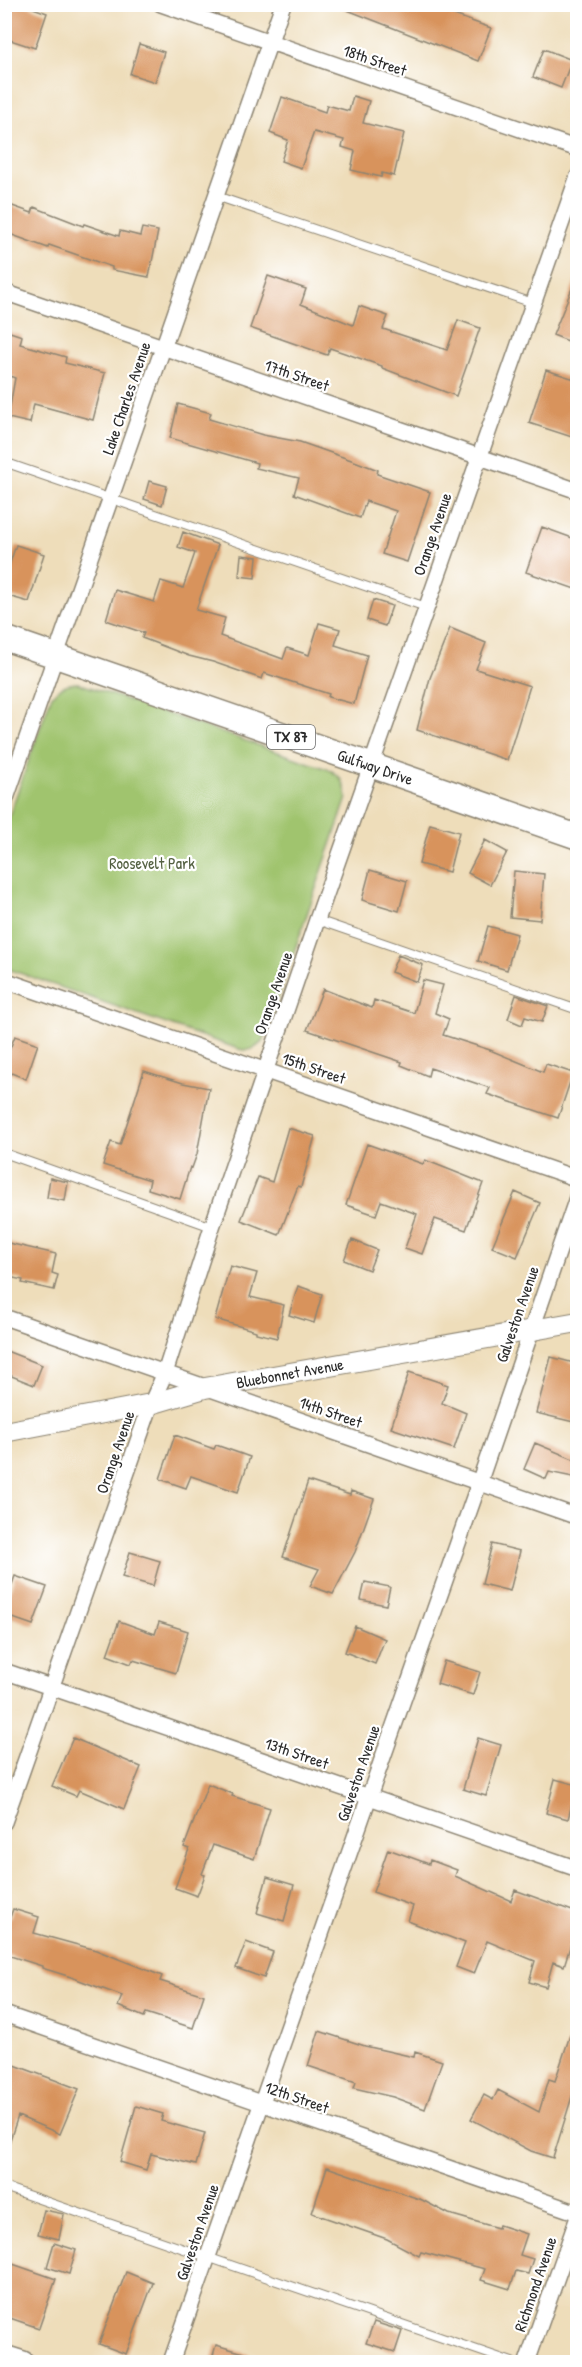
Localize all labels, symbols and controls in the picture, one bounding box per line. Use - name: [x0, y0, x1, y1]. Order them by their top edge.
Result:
- street label: 18th Street: [340, 39, 410, 81]
- street label: Lake Charles Avenue: [96, 338, 156, 457]
- street label: 17th Street: [262, 354, 333, 396]
- street label: Orange Avenue: [408, 489, 457, 578]
- road number: TX 87: [267, 725, 315, 749]
- street label: Gulfway Drive: [335, 743, 417, 790]
- park label: Roosevelt Park: [109, 852, 195, 874]
- street label: Orange Avenue: [249, 948, 298, 1037]
- street label: 15th Street: [279, 1047, 349, 1089]
- street label: Galveston Avenue: [490, 1262, 544, 1365]
- street label: Bluebonnet Avenue: [234, 1353, 346, 1393]
- street label: 14th Street: [297, 1391, 366, 1433]
- street label: Orange Avenue: [91, 1407, 140, 1496]
- street label: Galveston Avenue: [331, 1721, 385, 1824]
- street label: 13th Street: [262, 1732, 332, 1774]
- street label: 12th Street: [262, 2076, 332, 2118]
- street label: Galveston Avenue: [170, 2180, 224, 2283]
- street label: Richmond Avenue: [509, 2233, 562, 2334]

